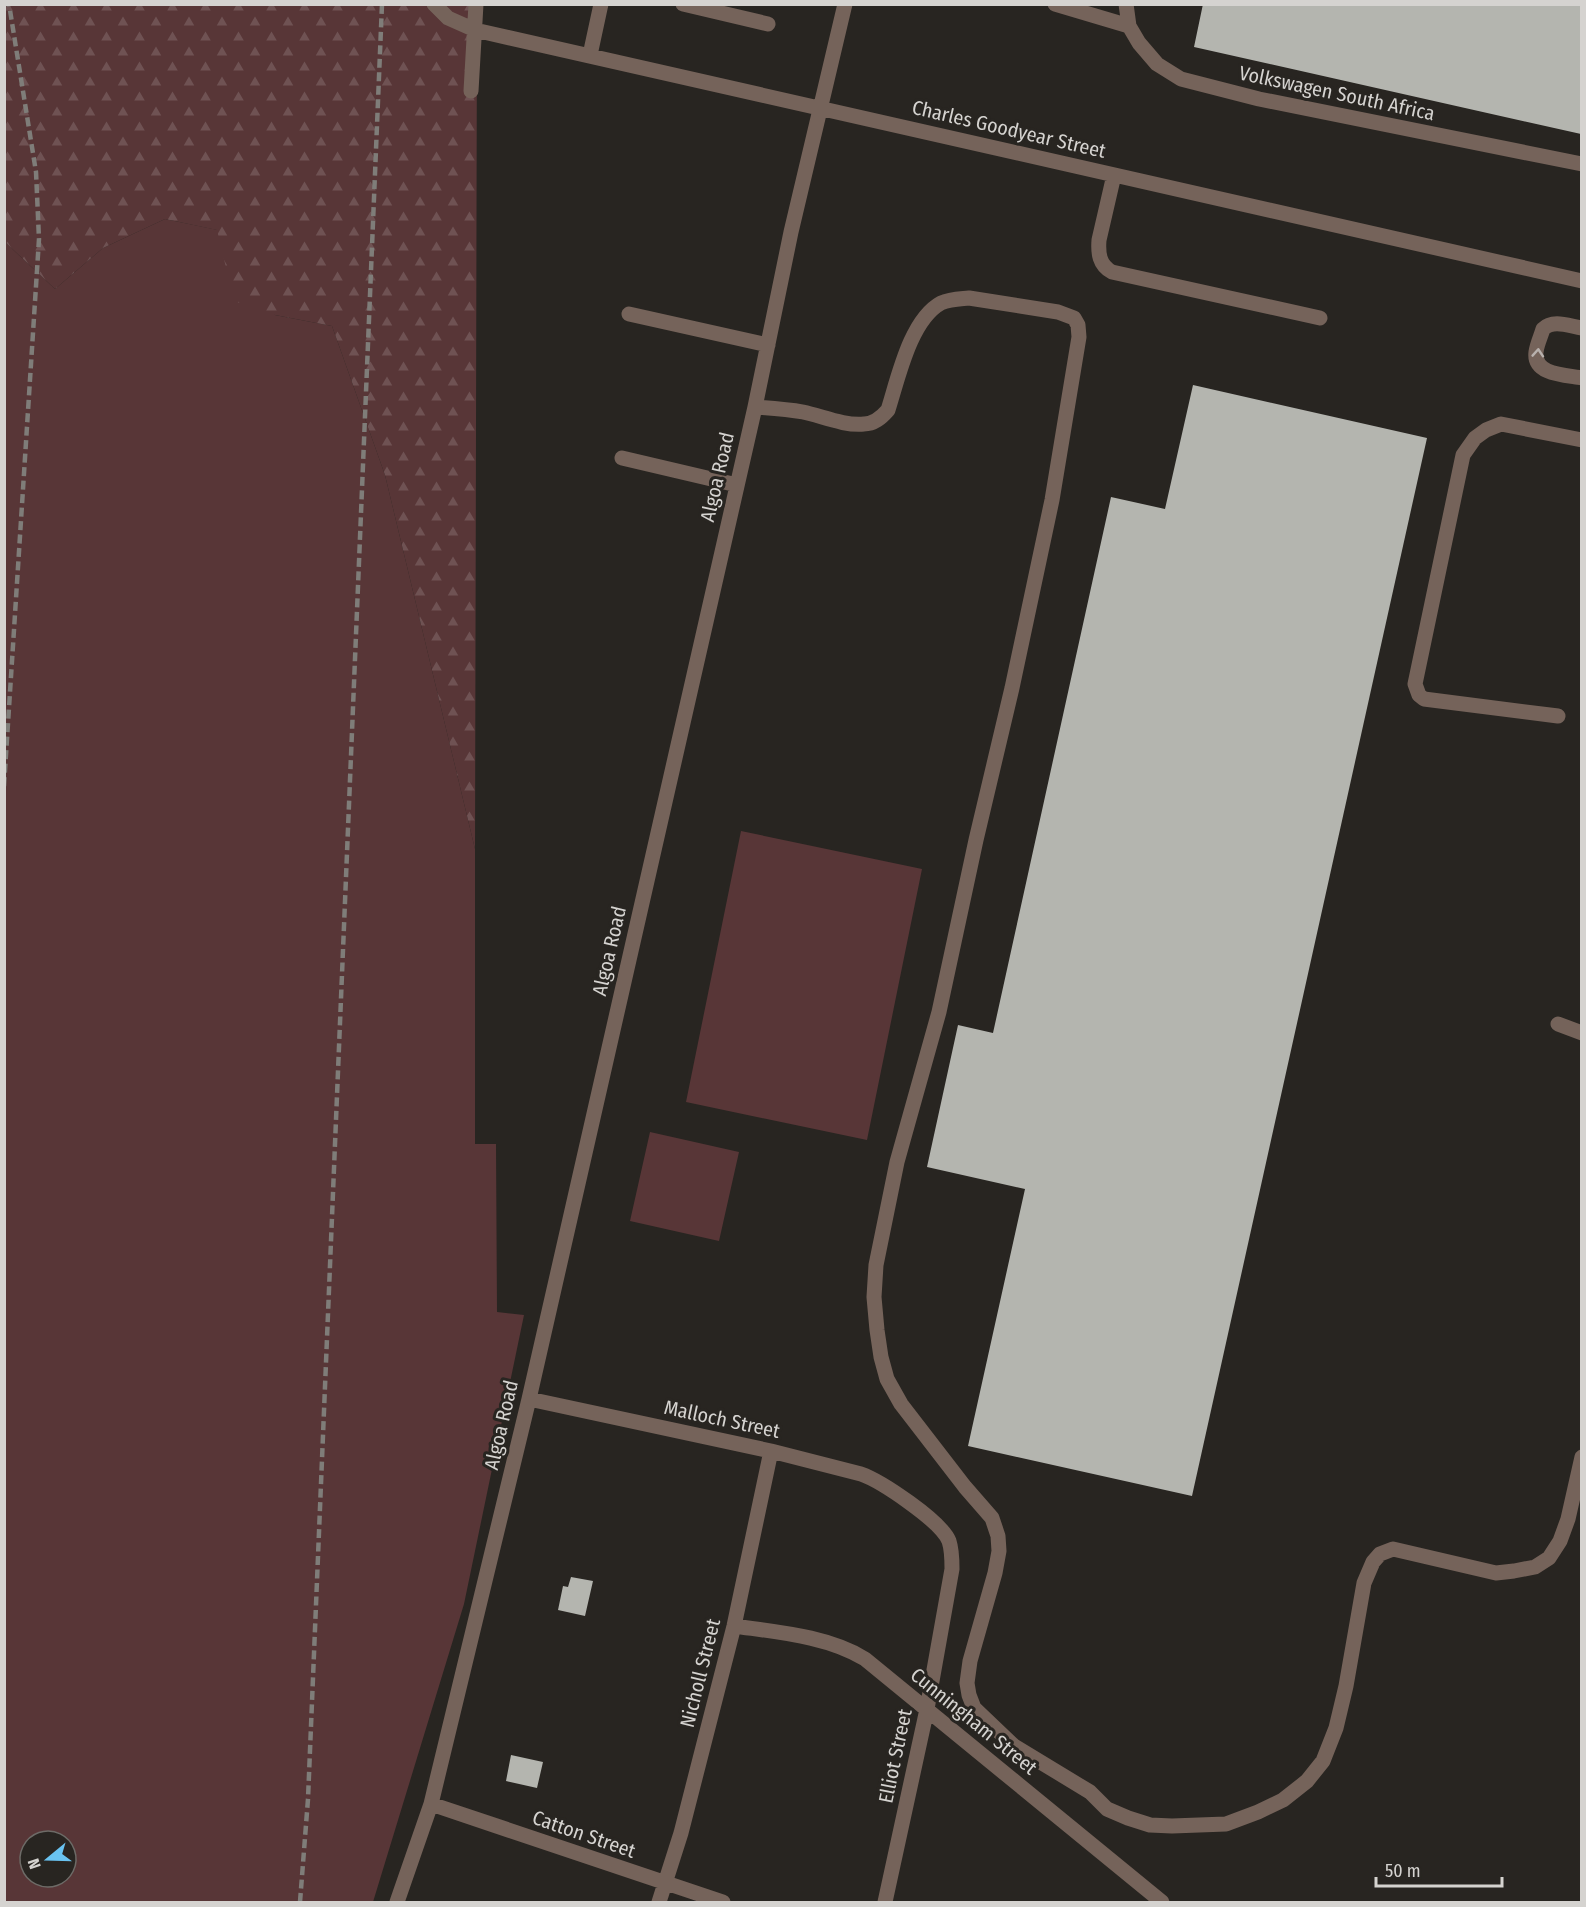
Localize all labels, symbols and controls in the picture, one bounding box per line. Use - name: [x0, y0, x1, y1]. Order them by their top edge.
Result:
- street label: Volkswagen South Africa: [1237, 61, 1437, 125]
- street label: Charles Goodyear Street: [910, 95, 1109, 163]
- one-way arrow: [1531, 348, 1544, 358]
- street label: Algoa Road: [695, 430, 739, 524]
- street label: Algoa Road: [587, 904, 631, 998]
- street label: Algoa Road: [479, 1378, 523, 1472]
- street label: Malloch Street: [662, 1395, 783, 1443]
- street label: Nicholl Street: [675, 1616, 725, 1730]
- street label: Cunningham Street: [906, 1663, 1042, 1780]
- street label: Elliot Street: [873, 1706, 917, 1805]
- street label: Catton Street: [529, 1805, 639, 1863]
- north arrow: [18, 1829, 78, 1889]
- scale bar: [1376, 1850, 1502, 1888]
- text: N: [24, 1856, 45, 1871]
- text: 50 m: [1385, 1860, 1421, 1882]

